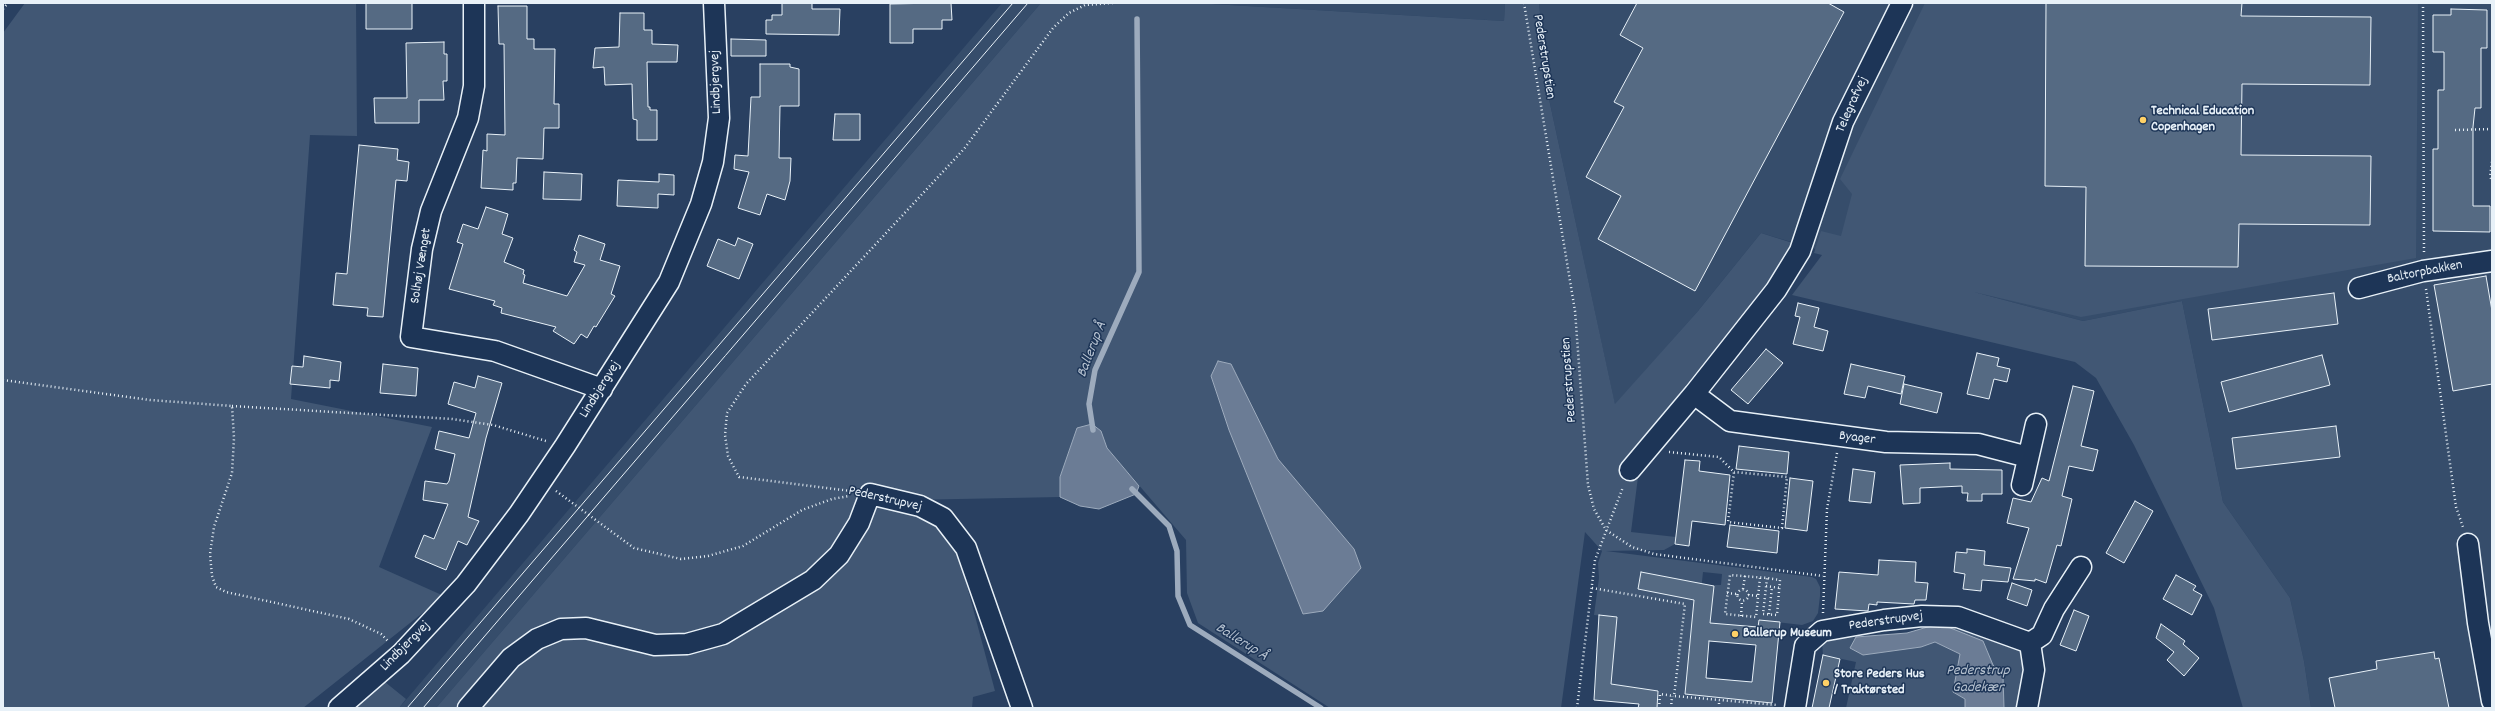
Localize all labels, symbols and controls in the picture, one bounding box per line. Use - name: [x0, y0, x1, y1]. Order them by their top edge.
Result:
- street label: Pederstrupstien: [1528, 13, 1558, 101]
- street label: Lindbjergvej: [707, 50, 727, 114]
- street label: Telegrafvej: [1833, 74, 1873, 136]
- place label: Technical Education Copenhagen: [2151, 104, 2254, 136]
- marker: Technical Education Copenhagen: [2138, 115, 2148, 125]
- street label: Solhøj Vænget: [408, 227, 436, 305]
- street label: Baltorpbakken: [2386, 257, 2464, 289]
- water label: Ballerup Å: [1074, 320, 1112, 380]
- street label: Pederstrupstien: [1559, 337, 1581, 423]
- street label: Lindbjergvej: [577, 358, 625, 422]
- street label: Byager: [1838, 428, 1876, 450]
- street label: Pederstrupvej: [847, 483, 923, 517]
- street label: Pederstrupvej: [1848, 608, 1924, 636]
- street label: Lindbjergvej: [377, 618, 435, 676]
- water label: Ballerup Å: [1212, 620, 1270, 666]
- place label: Ballerup Museum: [1743, 626, 1832, 642]
- marker: Ballerup Museum: [1730, 629, 1740, 639]
- water label: Pederstrup Gadekær: [1946, 663, 2010, 698]
- place label: Store Peders Hus / Traktørsted: [1834, 667, 1925, 700]
- marker: Store Peders Hus / Traktørsted: [1821, 678, 1831, 688]

